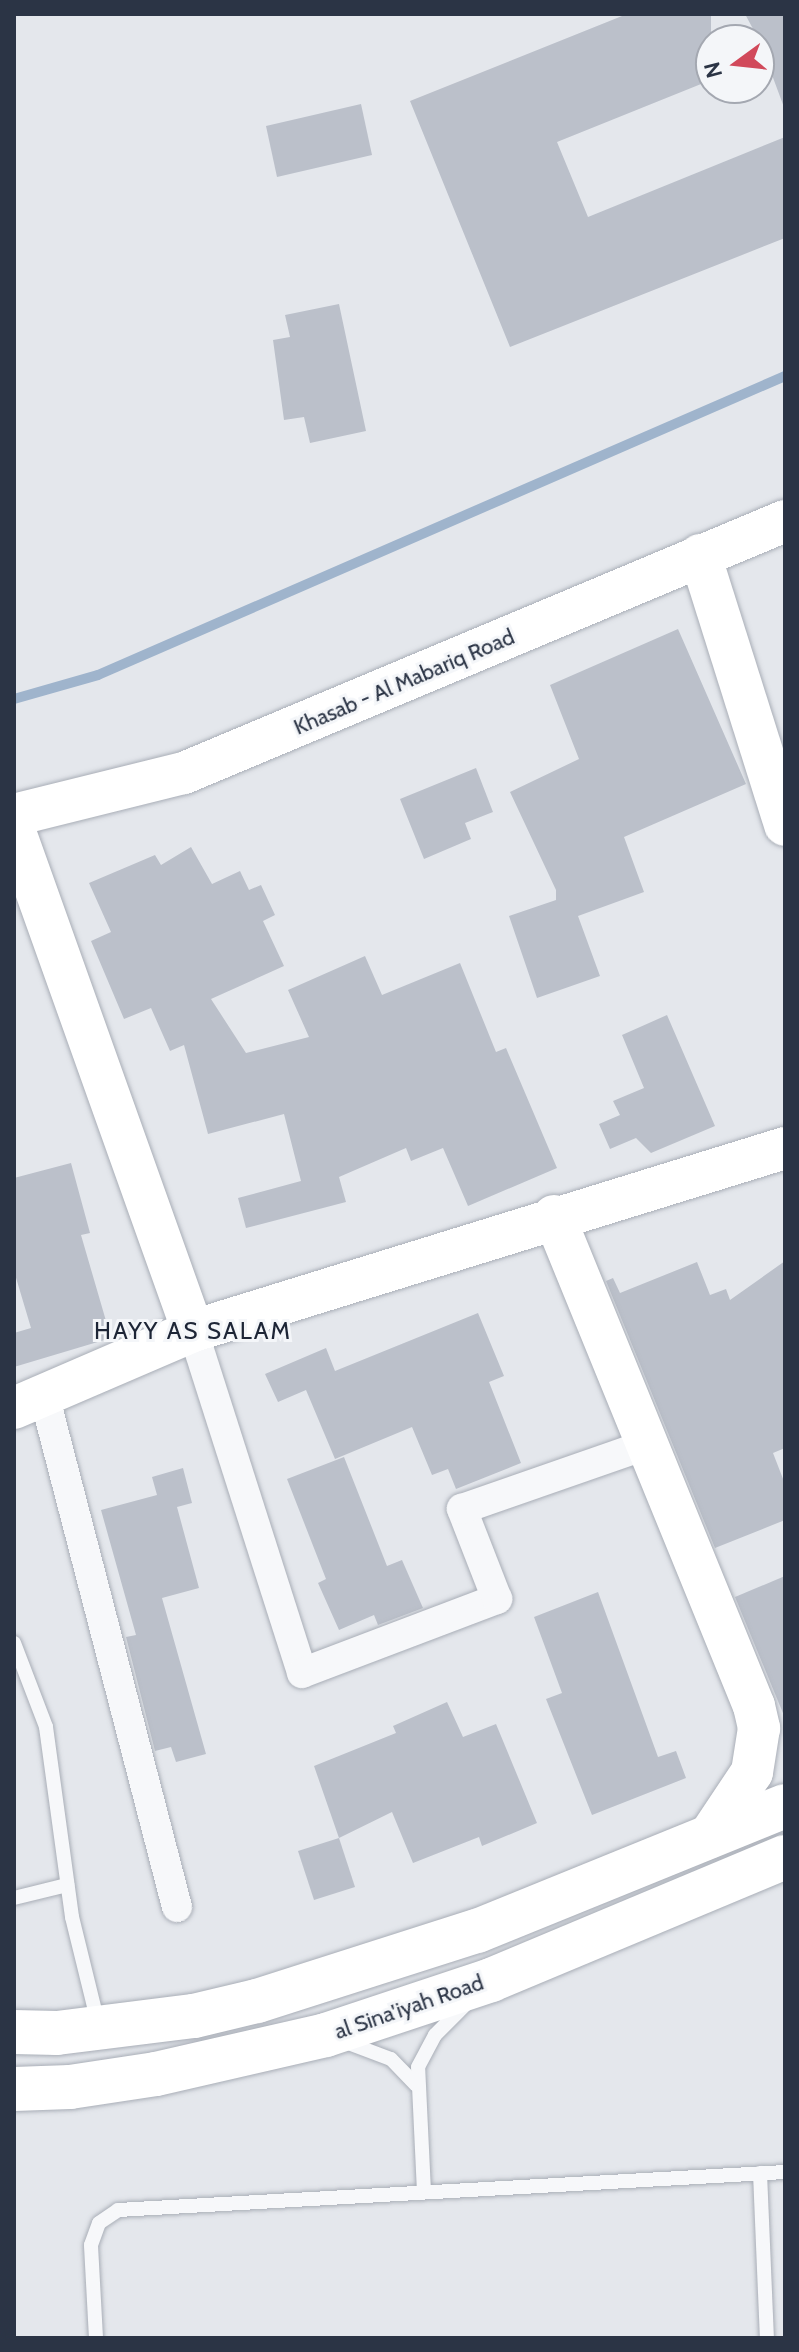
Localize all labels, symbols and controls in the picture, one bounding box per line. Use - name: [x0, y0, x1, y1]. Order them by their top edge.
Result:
- north arrow: [695, 24, 775, 104]
- text: N: [698, 59, 728, 81]
- street label: Khasab - Al Mabariq Road: [290, 624, 518, 740]
- district label: HAYY AS SALAM: [94, 1317, 292, 1345]
- street label: al Sina'iyah Road: [331, 1969, 487, 2045]

